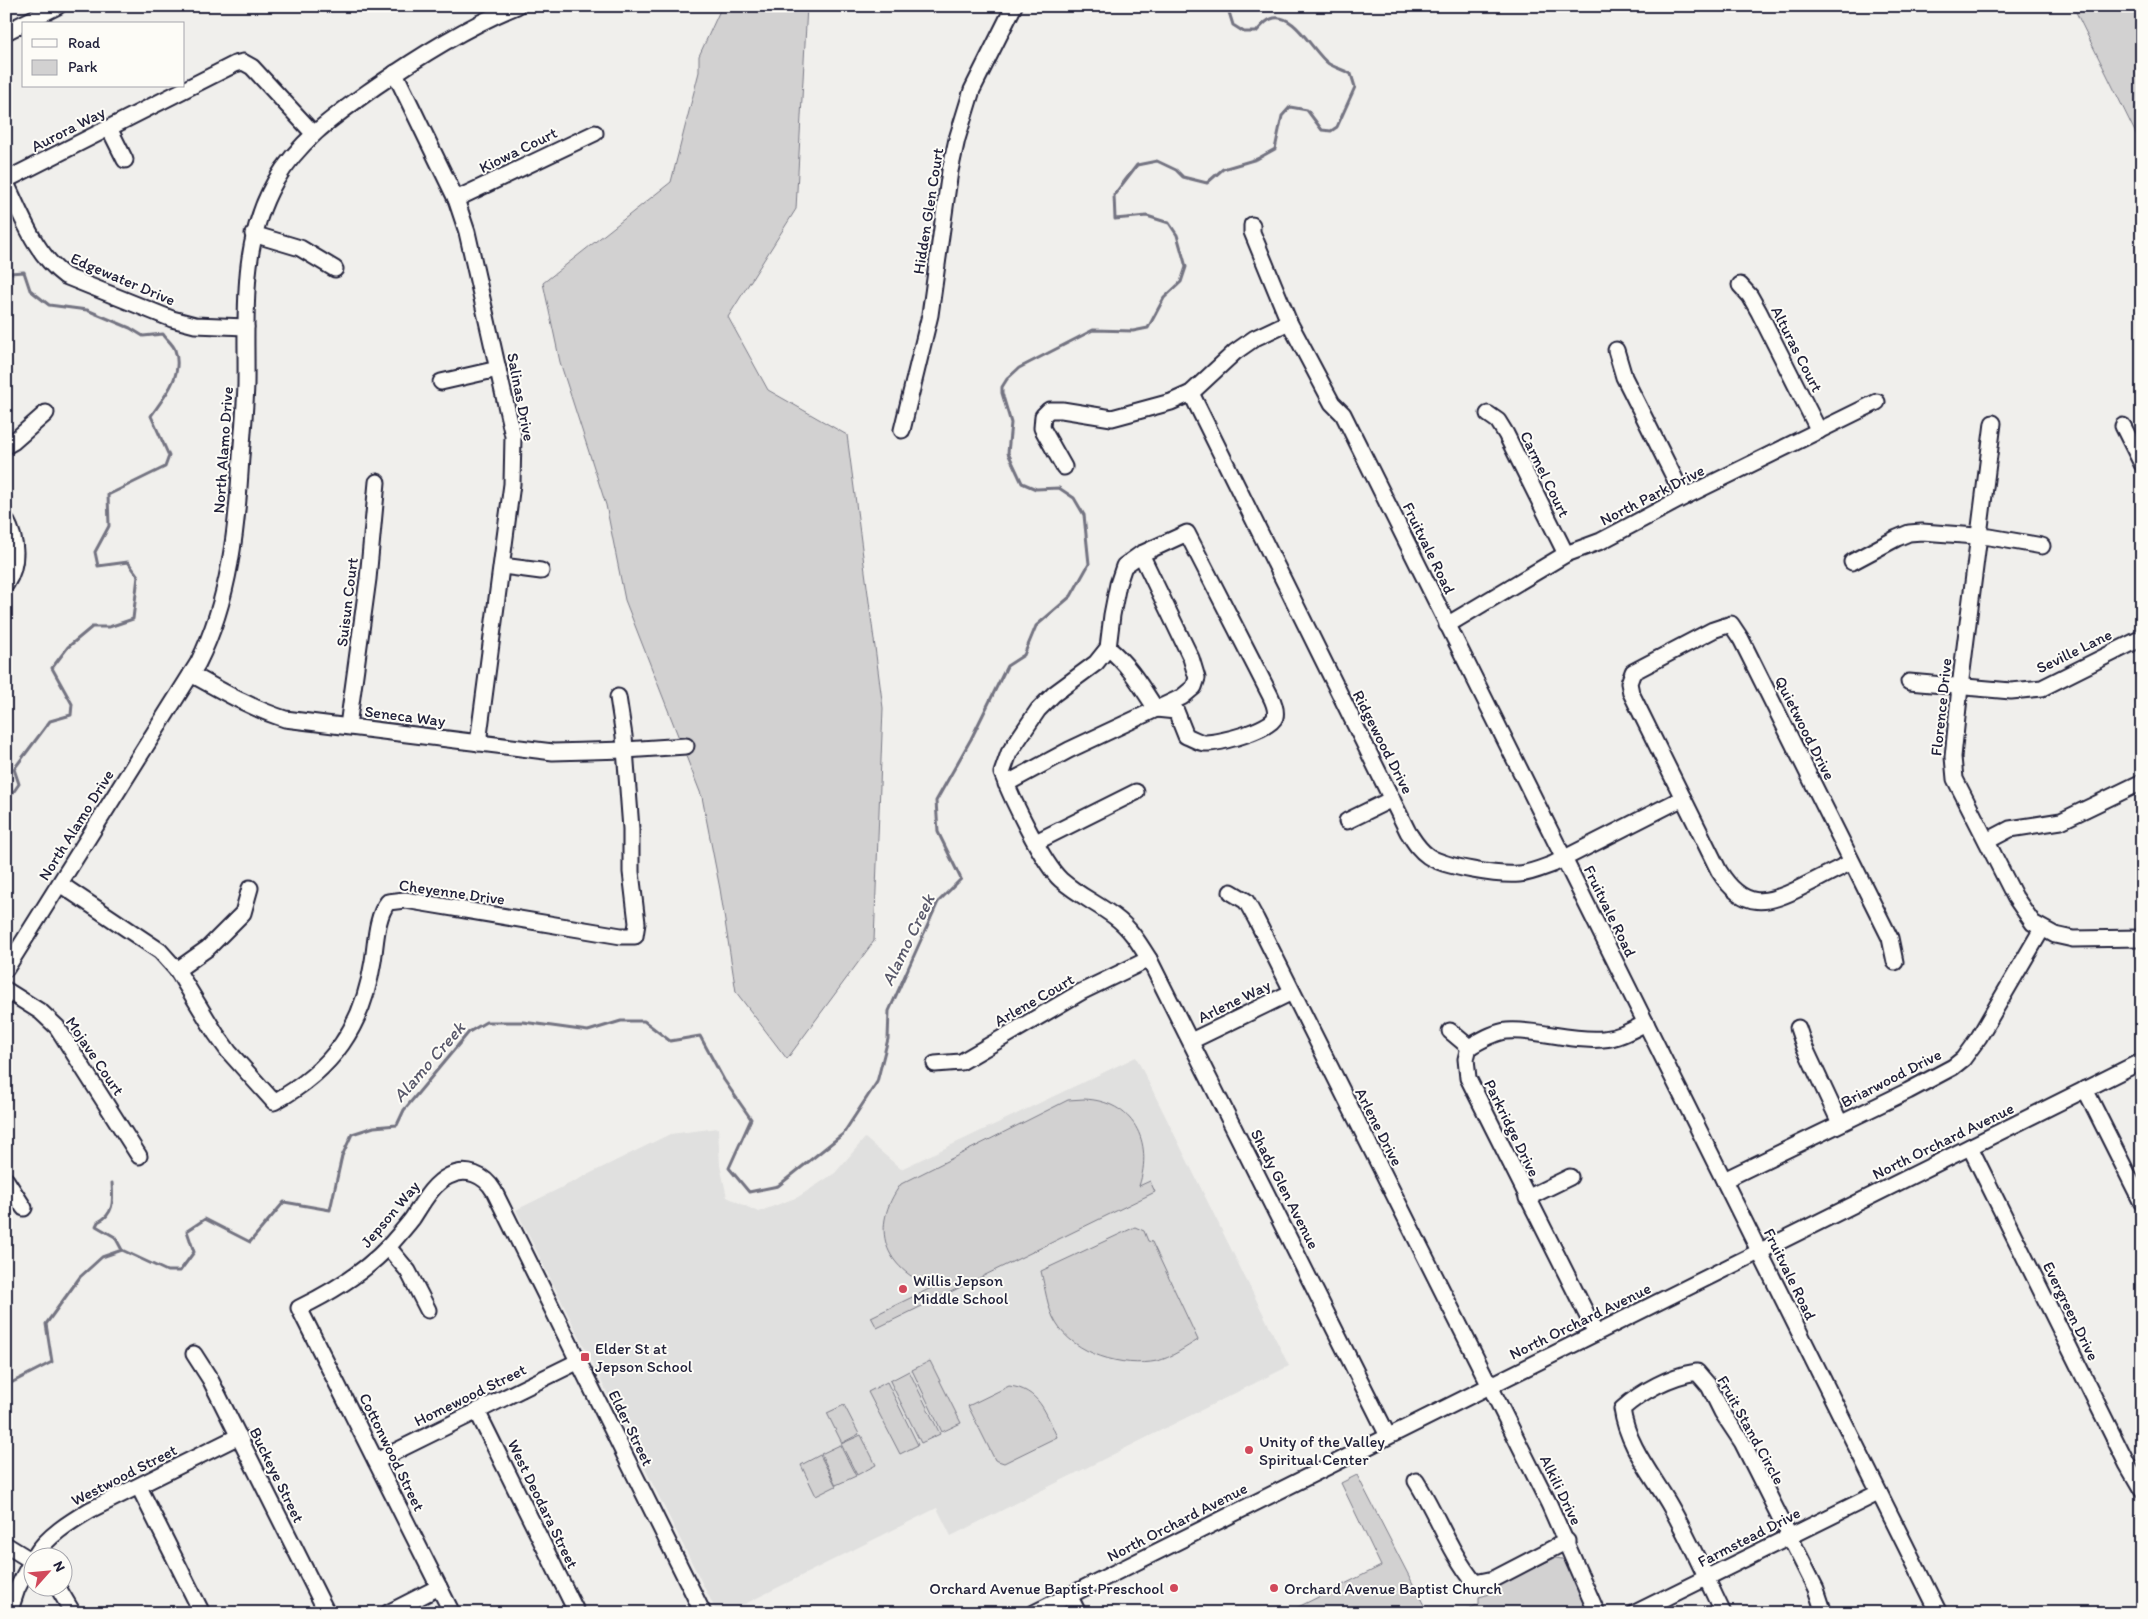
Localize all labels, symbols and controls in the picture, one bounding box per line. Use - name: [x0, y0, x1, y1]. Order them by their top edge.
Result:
- legend: [22, 22, 185, 88]
- text: Road: [68, 34, 101, 52]
- text: Park: [68, 58, 98, 76]
- street label: Aurora Way: [28, 102, 108, 156]
- street label: Kiowa Court: [476, 123, 560, 177]
- street label: Hidden Glen Court: [909, 146, 947, 276]
- street label: Edgewater Drive: [68, 248, 178, 310]
- street label: Alturas Court: [1767, 303, 1827, 395]
- street label: Salinas Drive: [503, 351, 539, 443]
- street label: North Alamo Drive: [209, 386, 237, 514]
- street label: Carmel Court: [1516, 428, 1574, 520]
- street label: North Park Drive: [1597, 461, 1707, 529]
- street label: Fruitvale Road: [1399, 499, 1460, 597]
- street label: Suisun Court: [332, 556, 362, 648]
- street label: Seville Lane: [2033, 625, 2115, 677]
- street label: Florence Drive: [1926, 657, 1956, 757]
- street label: Quietwood Drive: [1771, 673, 1839, 783]
- street label: Ridgewood Drive: [1349, 687, 1417, 797]
- street label: Seneca Way: [363, 702, 447, 730]
- street label: North Alamo Drive: [34, 766, 118, 884]
- street label: Fruitvale Road: [1580, 862, 1641, 960]
- street label: Cheyenne Drive: [398, 875, 506, 909]
- water label: Alamo Creek: [876, 889, 940, 989]
- street label: Arlene Court: [991, 970, 1077, 1030]
- street label: Arlene Way: [1195, 975, 1274, 1027]
- street label: Mojave Court: [62, 1013, 128, 1099]
- water label: Alamo Creek: [388, 1016, 471, 1107]
- street label: Briarwood Drive: [1838, 1044, 1945, 1111]
- street label: Parkridge Drive: [1480, 1076, 1544, 1180]
- street label: Arlene Drive: [1351, 1085, 1407, 1169]
- street label: North Orchard Avenue: [1869, 1099, 2017, 1183]
- street label: Shady Glen Avenue: [1247, 1126, 1323, 1252]
- street label: Jepson Way: [357, 1176, 424, 1251]
- street label: Fruitvale Road: [1760, 1225, 1821, 1323]
- street label: Evergreen Drive: [2039, 1258, 2103, 1364]
- place label: Willis Jepson Middle School: [913, 1271, 1009, 1308]
- street label: North Orchard Avenue: [1506, 1279, 1654, 1363]
- marker: Willis Jepson Middle School: [897, 1283, 909, 1295]
- place label: Elder St at Jepson School: [595, 1339, 693, 1376]
- marker: Elder St at Jepson School: [579, 1351, 591, 1363]
- street label: Homewood Street: [411, 1360, 529, 1430]
- street label: Fruit Stand Circle: [1713, 1372, 1789, 1488]
- street label: Elder Street: [605, 1387, 657, 1469]
- street label: Cottonwood Street: [355, 1390, 429, 1514]
- street label: Buckeye Street: [246, 1424, 308, 1526]
- place label: Unity of the Valley Spiritual Center: [1259, 1432, 1385, 1469]
- street label: West Deodara Street: [504, 1437, 582, 1571]
- street label: Westwood Street: [68, 1440, 180, 1510]
- marker: Unity of the Valley Spiritual Center: [1243, 1444, 1255, 1456]
- street label: Alkili Drive: [1536, 1452, 1586, 1528]
- street label: North Orchard Avenue: [1104, 1478, 1250, 1566]
- street label: Farmstead Drive: [1695, 1503, 1803, 1571]
- north arrow: [22, 1546, 72, 1596]
- text: N: [49, 1558, 69, 1574]
- place label: Orchard Avenue Baptist Preschool: [929, 1579, 1164, 1598]
- place label: Orchard Avenue Baptist Church: [1284, 1579, 1502, 1598]
- marker: Orchard Avenue Baptist Preschool: [1168, 1582, 1180, 1594]
- marker: Orchard Avenue Baptist Church: [1268, 1582, 1280, 1594]

